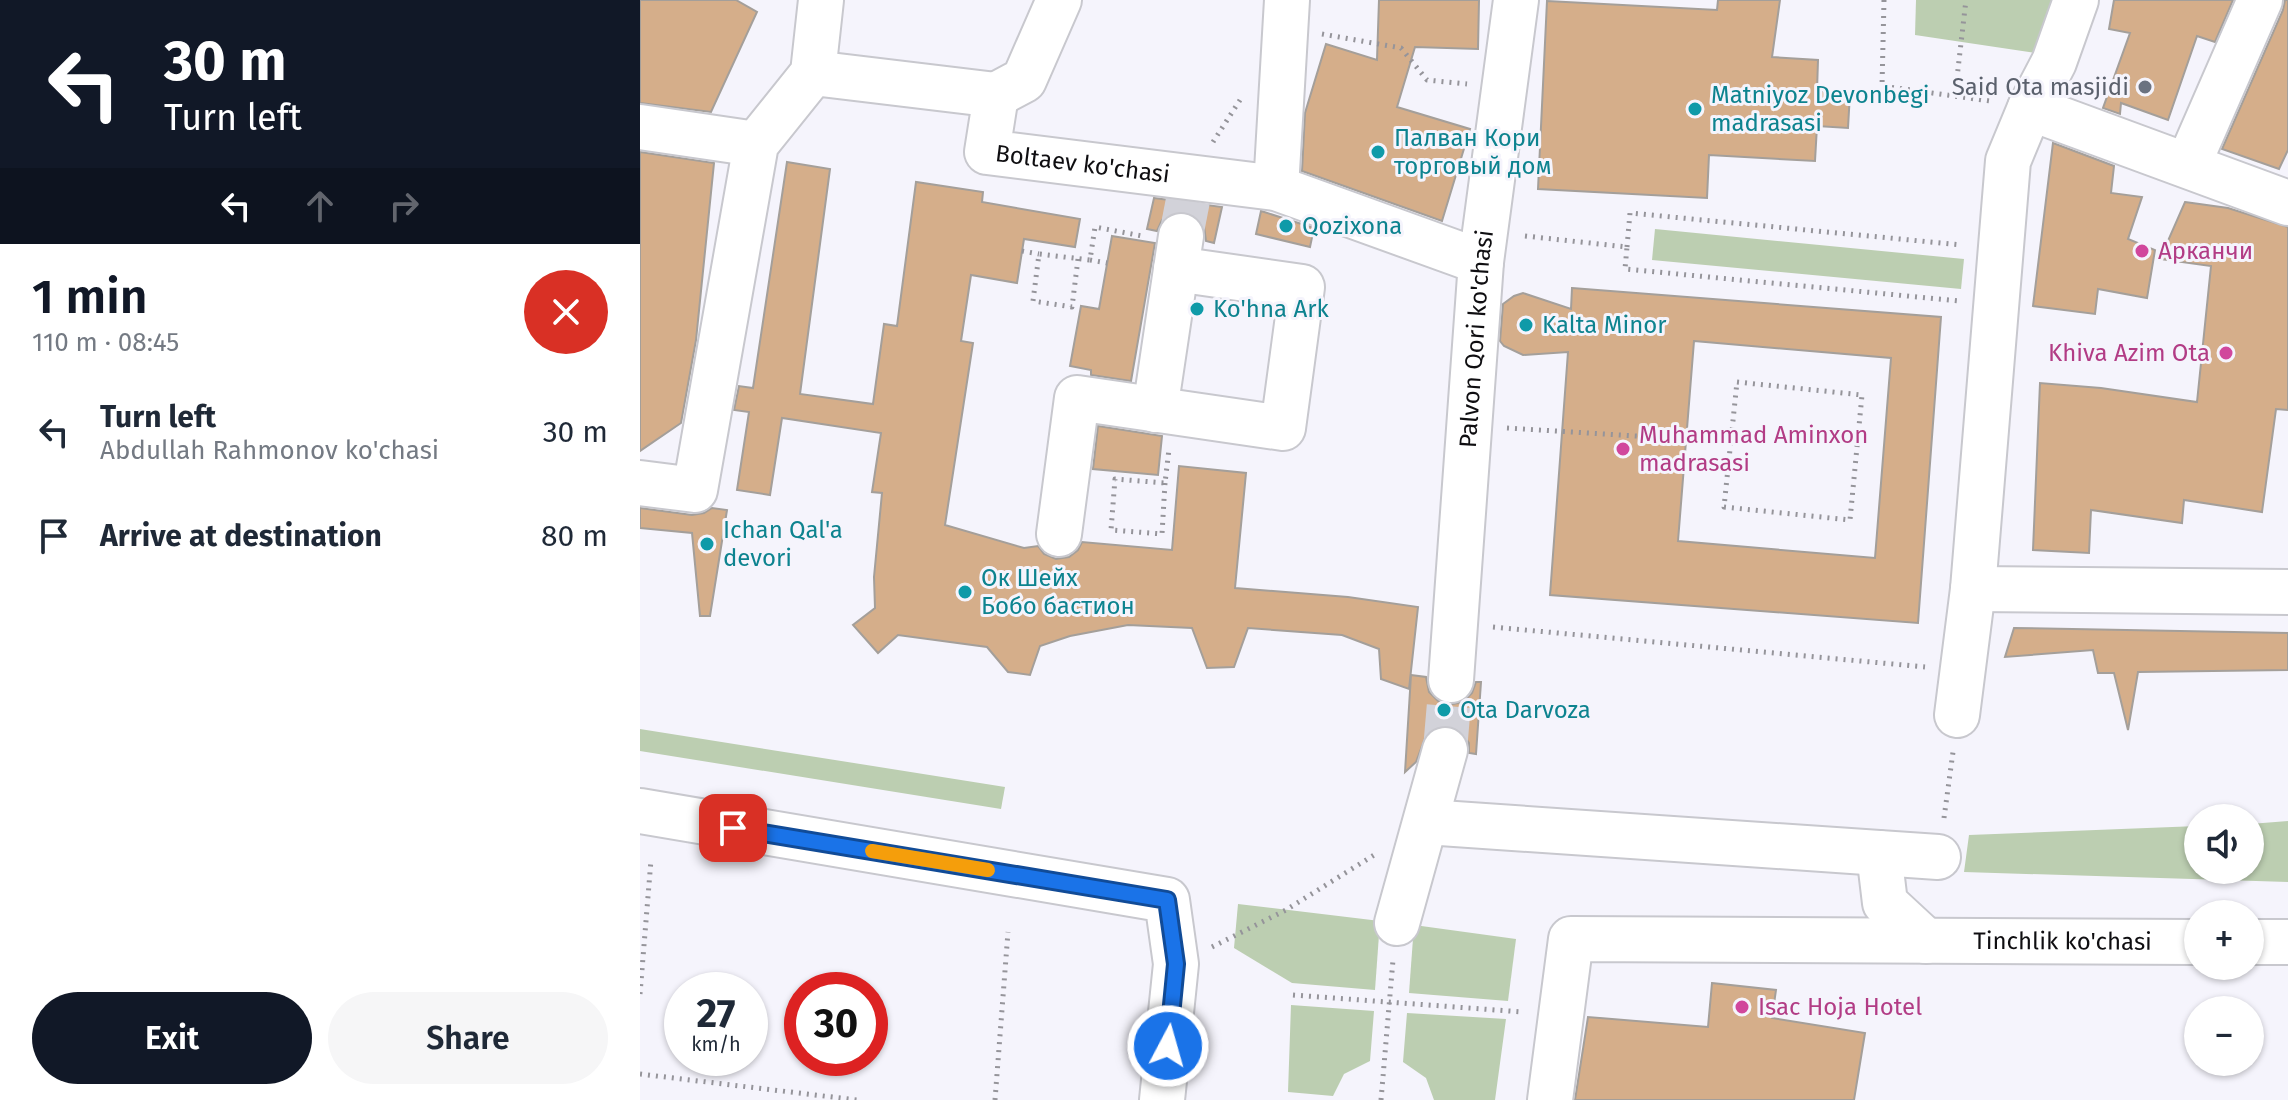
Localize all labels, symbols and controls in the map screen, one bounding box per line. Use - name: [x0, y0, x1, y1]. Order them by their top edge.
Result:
- text: 30 m: [164, 28, 286, 95]
- icon: left: [32, 32, 136, 136]
- place label: Said Ota masjidi: [1952, 73, 2129, 101]
- marker: Said Ota masjidi: [2136, 78, 2154, 96]
- place label: Matniyoz Devonbegi madrasasi: [1711, 81, 1929, 137]
- text: Turn left: [164, 96, 302, 140]
- marker: Matniyoz Devonbegi madrasasi: [1686, 100, 1704, 118]
- place label: Палван Кори торговый дом: [1394, 124, 1552, 180]
- street label: Boltaev ko'chasi: [994, 139, 1171, 189]
- marker: Палван Кори торговый дом: [1369, 143, 1387, 161]
- icon: left: [214, 184, 258, 228]
- icon: ahead: [298, 184, 342, 228]
- icon: right: [382, 184, 426, 228]
- place label: Qozixona: [1302, 212, 1402, 240]
- marker: Qozixona: [1277, 217, 1295, 235]
- street label: Palvon Qori ko'chasi: [1454, 228, 1499, 449]
- place label: Арканчи: [2158, 237, 2253, 265]
- marker: Арканчи: [2133, 242, 2151, 260]
- text: 1 min: [32, 268, 148, 326]
- button: close: [524, 270, 608, 354]
- place label: Ko'hna Ark: [1213, 295, 1329, 323]
- marker: Ko'hna Ark: [1188, 300, 1206, 318]
- place label: Kalta Minor: [1542, 311, 1667, 339]
- marker: Kalta Minor: [1517, 316, 1535, 334]
- text: 110 m · 08:45: [32, 327, 179, 358]
- place label: Khiva Azim Ota: [2048, 339, 2210, 367]
- marker: Khiva Azim Ota: [2217, 344, 2235, 362]
- text: Turn left: [100, 399, 216, 435]
- icon: left: [32, 410, 76, 454]
- text: 30 m: [543, 414, 608, 450]
- place label: Muhammad Aminxon madrasasi: [1639, 421, 1868, 477]
- text: Abdullah Rahmonov ko'chasi: [100, 435, 439, 466]
- marker: Muhammad Aminxon madrasasi: [1614, 440, 1632, 458]
- icon: arrive: [32, 514, 76, 558]
- place label: Ichan Qal'a devori: [723, 516, 843, 572]
- text: Arrive at destination: [100, 518, 382, 554]
- text: 80 m: [541, 518, 608, 554]
- marker: Ichan Qal'a devori: [698, 535, 716, 553]
- place label: Ок Шейх Бобо бастион: [981, 564, 1135, 620]
- marker: Ок Шейх Бобо бастион: [956, 583, 974, 601]
- place label: Ota Darvoza: [1460, 696, 1591, 724]
- marker: Ota Darvoza: [1435, 701, 1453, 719]
- pin: [699, 794, 767, 862]
- map controls: [2184, 804, 2264, 1076]
- button: sound: [2184, 804, 2264, 884]
- icon: arrive: [711, 806, 755, 850]
- button: +: [2184, 900, 2264, 980]
- street label: Tinchlik ko'chasi: [1973, 927, 2152, 956]
- speed limit sign: 30: [784, 972, 888, 1076]
- text: 27: [697, 990, 736, 1038]
- button: Exit: [32, 992, 312, 1084]
- button: Share: [328, 992, 608, 1084]
- place label: Isac Hoja Hotel: [1758, 993, 1922, 1021]
- button: −: [2184, 996, 2264, 1076]
- marker: Isac Hoja Hotel: [1733, 998, 1751, 1016]
- position arrow: [1126, 1004, 1210, 1088]
- text: km/h: [691, 1032, 741, 1056]

